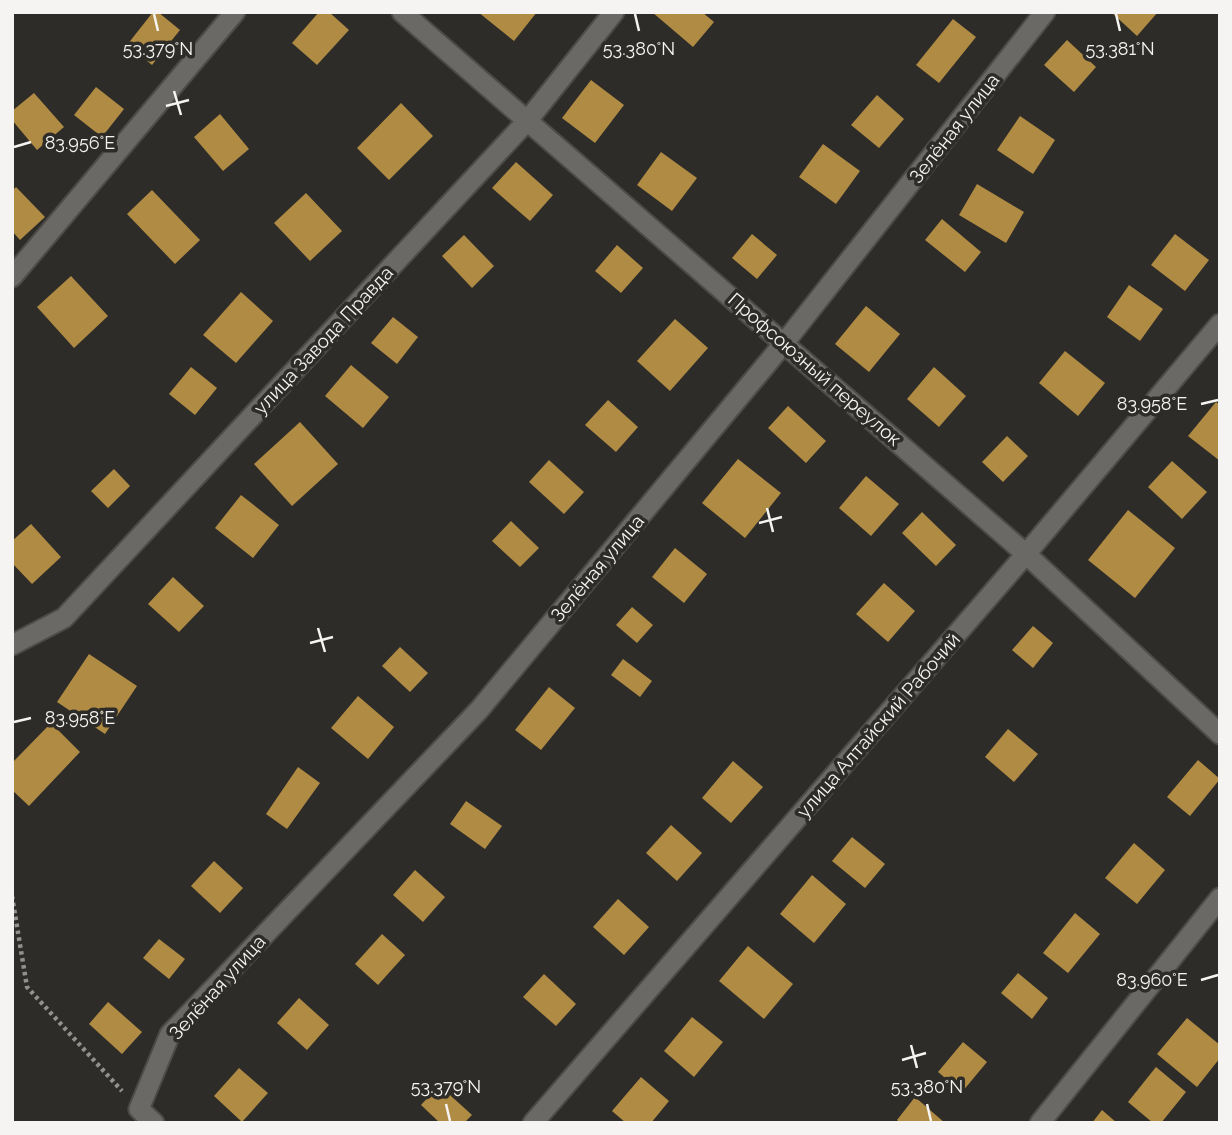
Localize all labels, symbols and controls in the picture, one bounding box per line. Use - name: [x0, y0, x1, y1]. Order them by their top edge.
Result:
- text: 53.379°N: [123, 38, 193, 59]
- text: 53.380°N: [603, 38, 675, 59]
- text: 53.381°N: [1085, 38, 1155, 59]
- street label: Зелёная улица: [904, 69, 1004, 187]
- text: 83.956°E: [45, 132, 115, 153]
- street label: улица Завода Правда: [249, 261, 397, 419]
- street label: Профсоюзный переулок: [724, 288, 906, 450]
- text: 83.958°E: [1117, 393, 1187, 414]
- street label: Зелёная улица: [546, 510, 648, 626]
- street label: улица Алтайский Рабочий: [792, 628, 964, 822]
- text: 83.958°E: [45, 707, 115, 728]
- street label: Зелёная улица: [164, 930, 270, 1044]
- text: 83.960°E: [1116, 969, 1188, 990]
- text: 53.379°N: [411, 1076, 481, 1097]
- text: 53.380°N: [891, 1076, 963, 1097]

